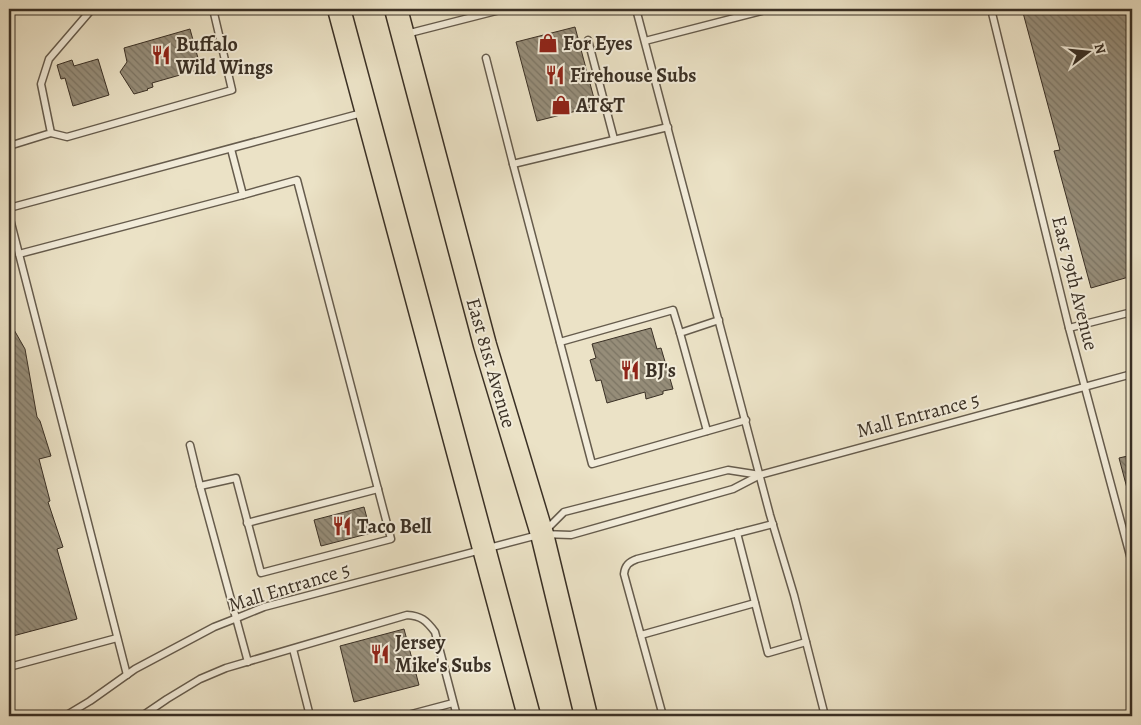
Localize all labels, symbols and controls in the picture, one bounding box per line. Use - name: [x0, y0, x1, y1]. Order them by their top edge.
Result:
- north arrow: [1064, 28, 1114, 78]
- place label: For Eyes: [563, 30, 633, 57]
- place label: Buffalo Wild Wings: [175, 31, 273, 81]
- shop icon: For Eyes: [537, 32, 559, 54]
- text: N: [1089, 41, 1111, 56]
- restaurant icon: Buffalo Wild Wings: [150, 44, 172, 66]
- place label: Firehouse Subs: [570, 62, 696, 89]
- restaurant icon: Firehouse Subs: [544, 64, 566, 86]
- place label: AT&T: [575, 92, 626, 119]
- shop icon: AT&T: [550, 94, 572, 116]
- street label: East 79th Avenue: [1045, 213, 1105, 353]
- street label: East 81st Avenue: [460, 295, 522, 431]
- place label: BJ's: [645, 357, 676, 384]
- restaurant icon: BJ's: [619, 359, 641, 381]
- street label: Mall Entrance 5: [854, 386, 982, 444]
- place label: Taco Bell: [357, 513, 432, 540]
- restaurant icon: Taco Bell: [331, 515, 353, 537]
- street label: Mall Entrance 5: [225, 556, 353, 618]
- place label: Jersey Mike's Subs: [395, 629, 491, 679]
- restaurant icon: Jersey Mike's Subs: [369, 643, 391, 665]

